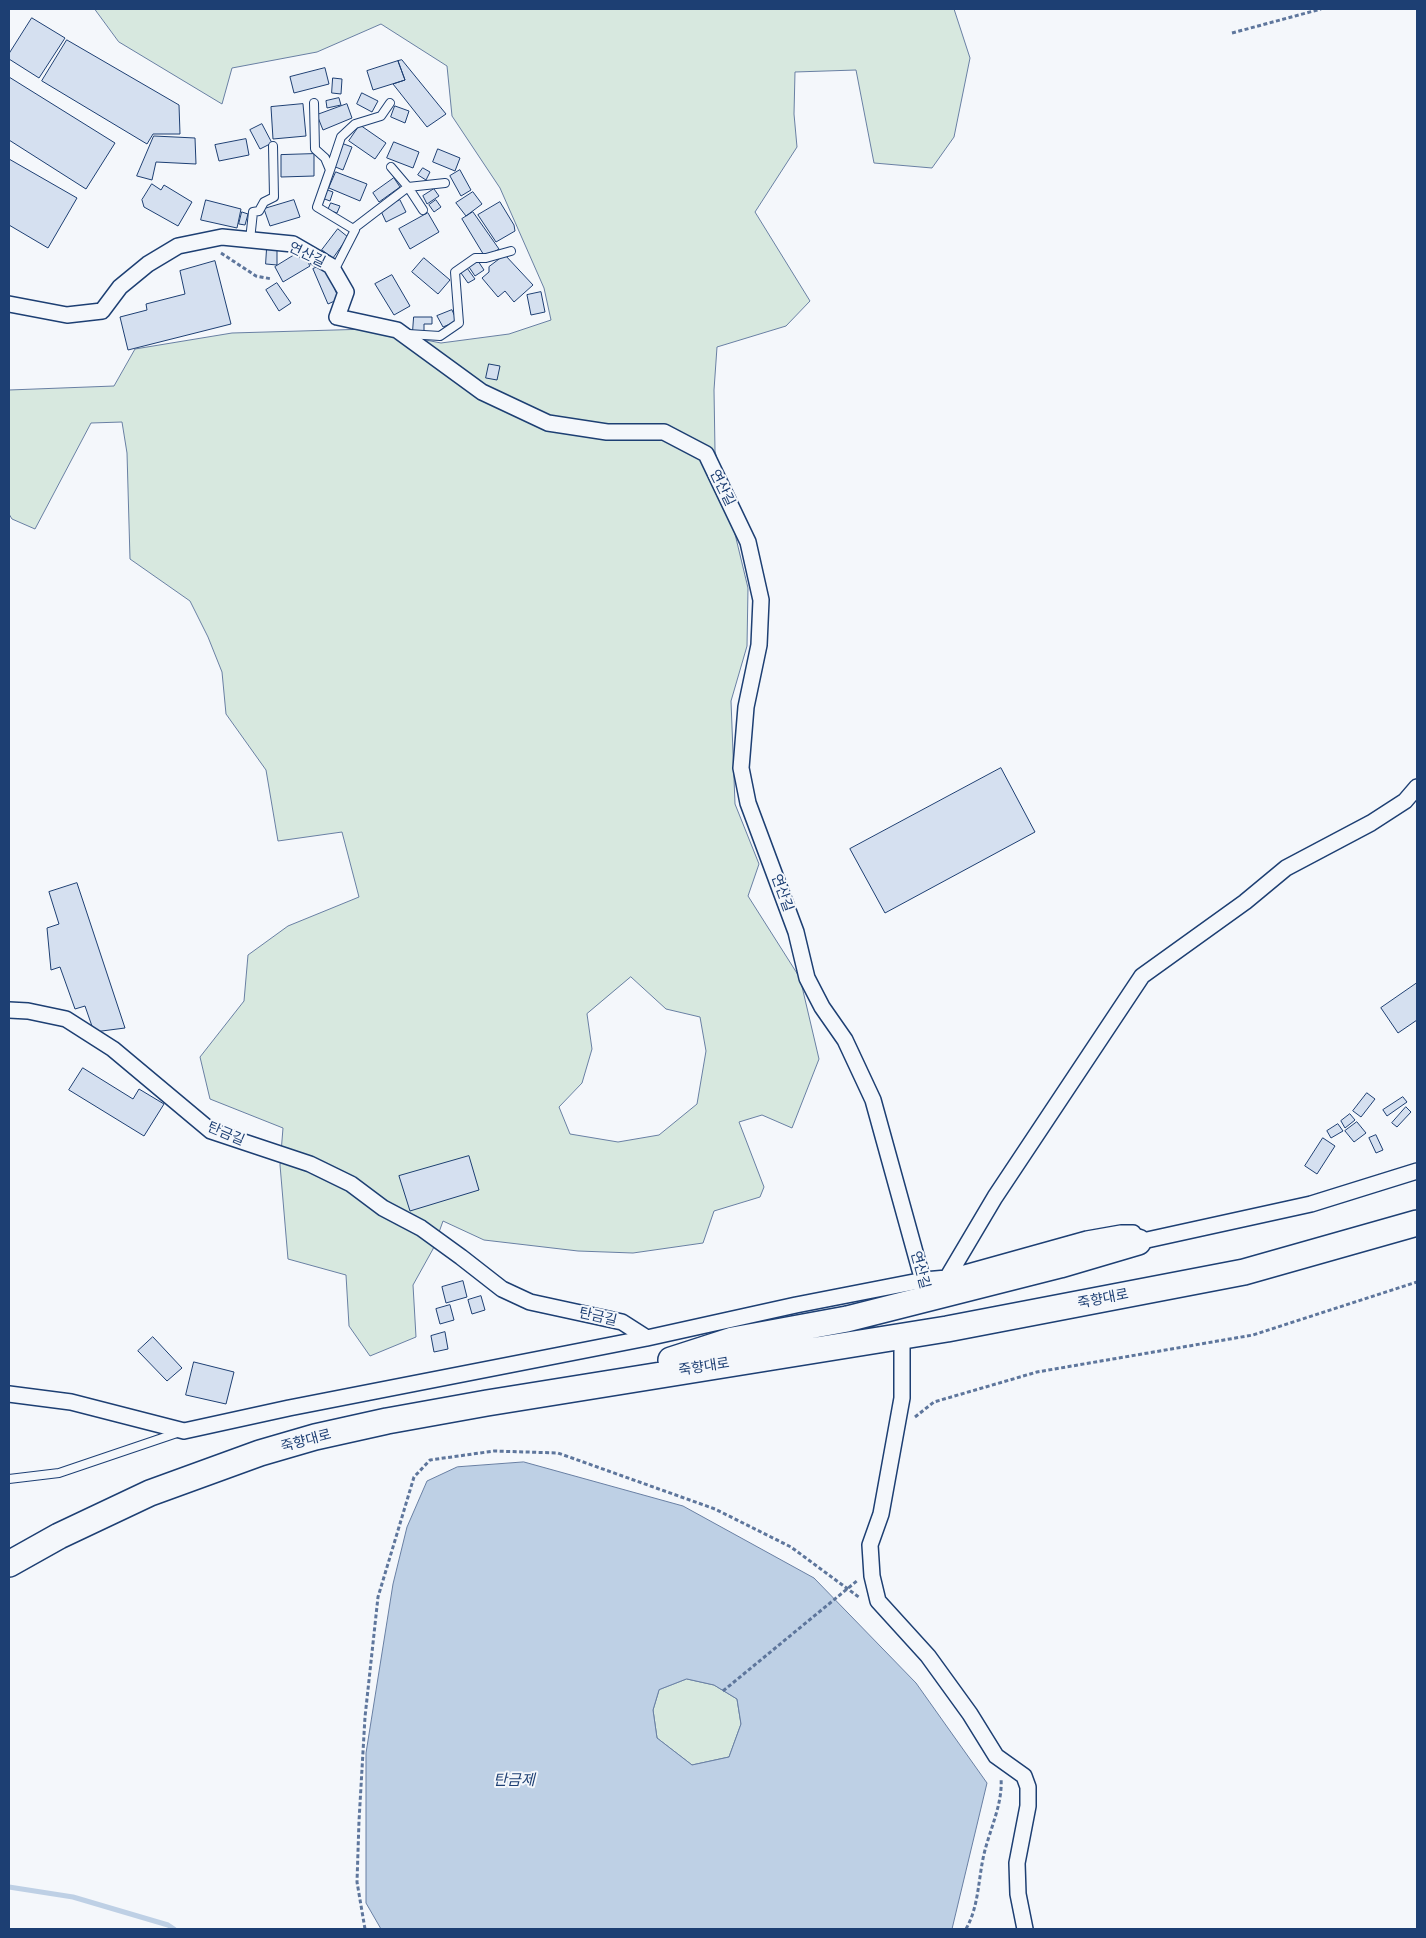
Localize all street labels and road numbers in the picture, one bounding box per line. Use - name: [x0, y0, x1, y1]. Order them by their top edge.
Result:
- street label: 연산길: [286, 239, 328, 271]
- street label: 연산길: [706, 467, 738, 509]
- street label: 연산길: [767, 872, 797, 914]
- street label: 탄금길: [205, 1119, 247, 1149]
- street label: 연산길: [907, 1249, 933, 1291]
- street label: 죽향대로: [1076, 1286, 1130, 1312]
- street label: 탄금길: [577, 1304, 619, 1330]
- street label: 죽향대로: [677, 1355, 731, 1379]
- street label: 죽향대로: [279, 1426, 333, 1456]

